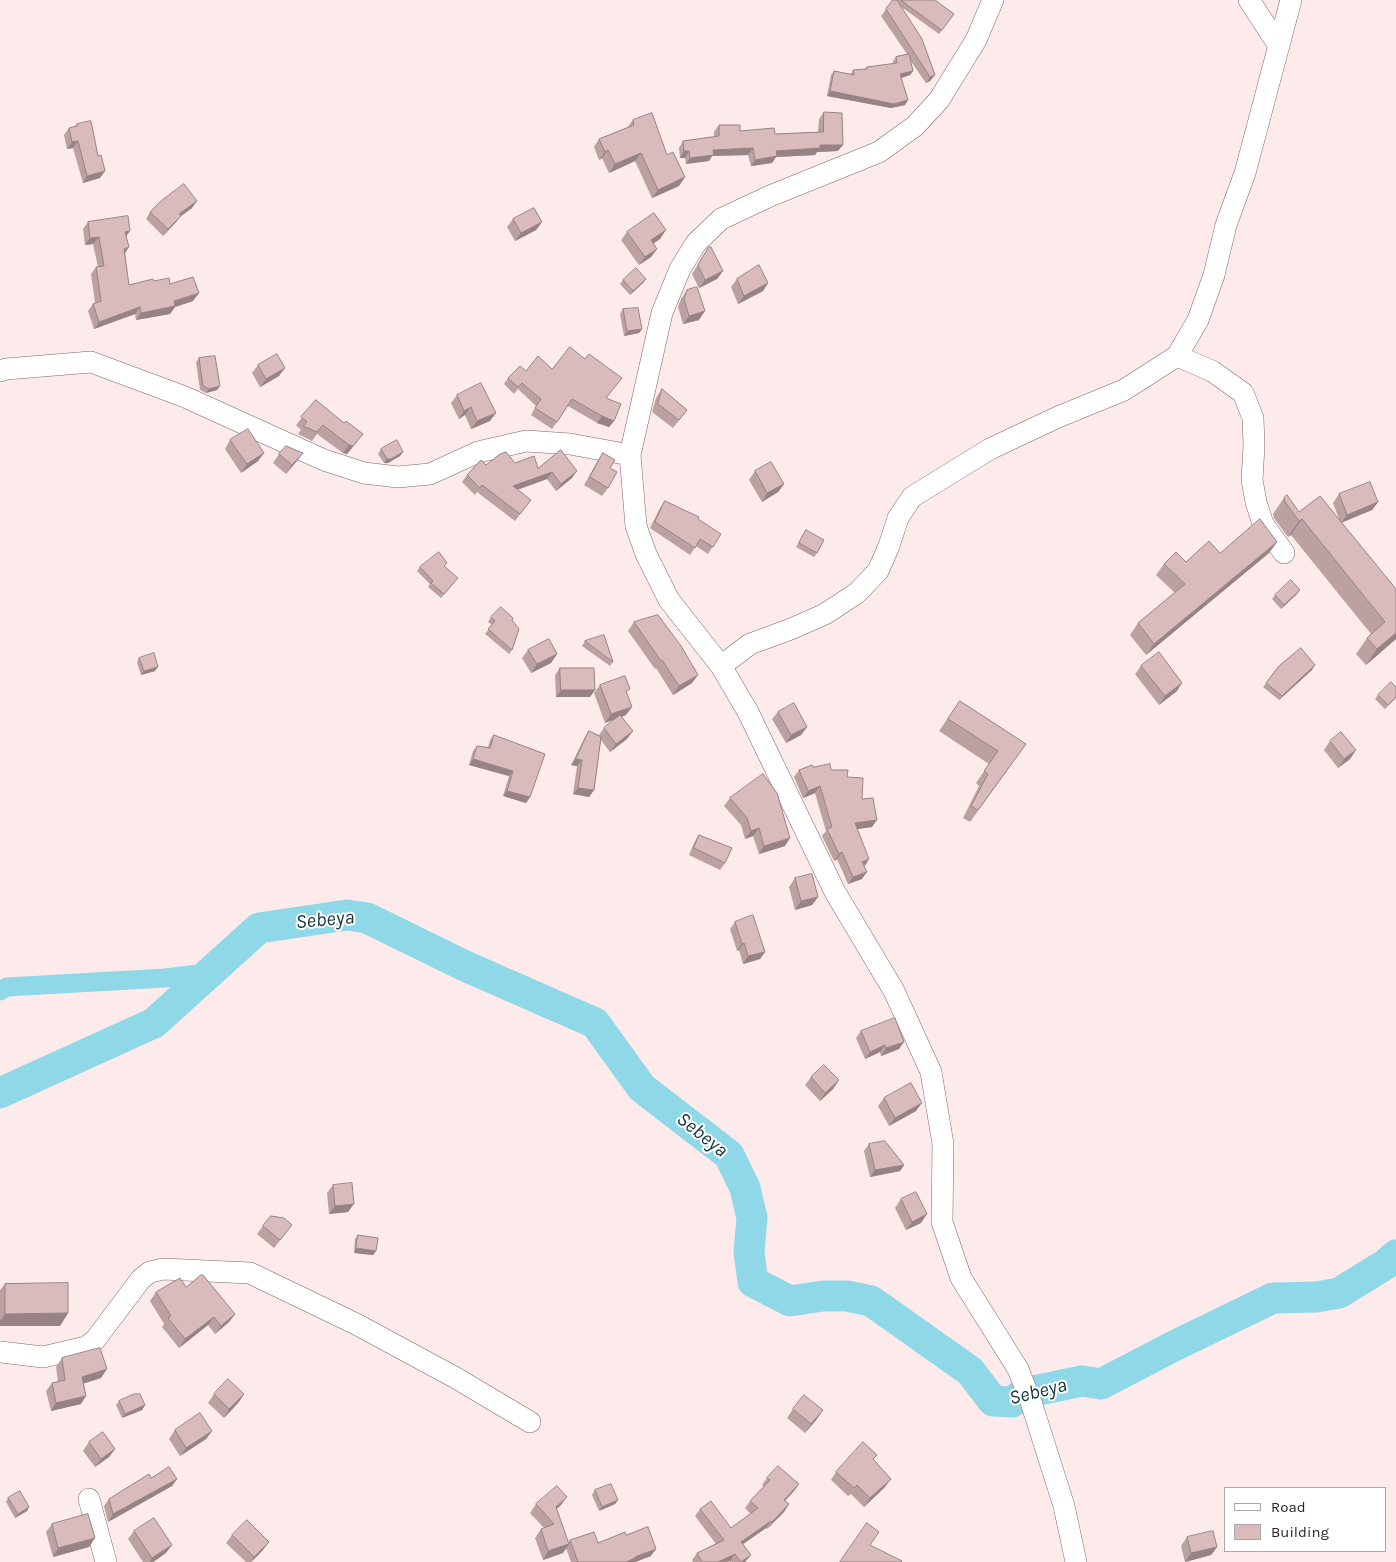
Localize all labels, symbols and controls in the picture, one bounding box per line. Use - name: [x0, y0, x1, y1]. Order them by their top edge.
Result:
- water label: Sebeya: [295, 905, 355, 935]
- water label: Sebeya: [672, 1107, 732, 1163]
- water label: Sebeya: [1007, 1373, 1069, 1411]
- legend: [1224, 1487, 1386, 1552]
- text: Road: [1271, 1498, 1306, 1516]
- text: Building: [1271, 1523, 1329, 1541]

